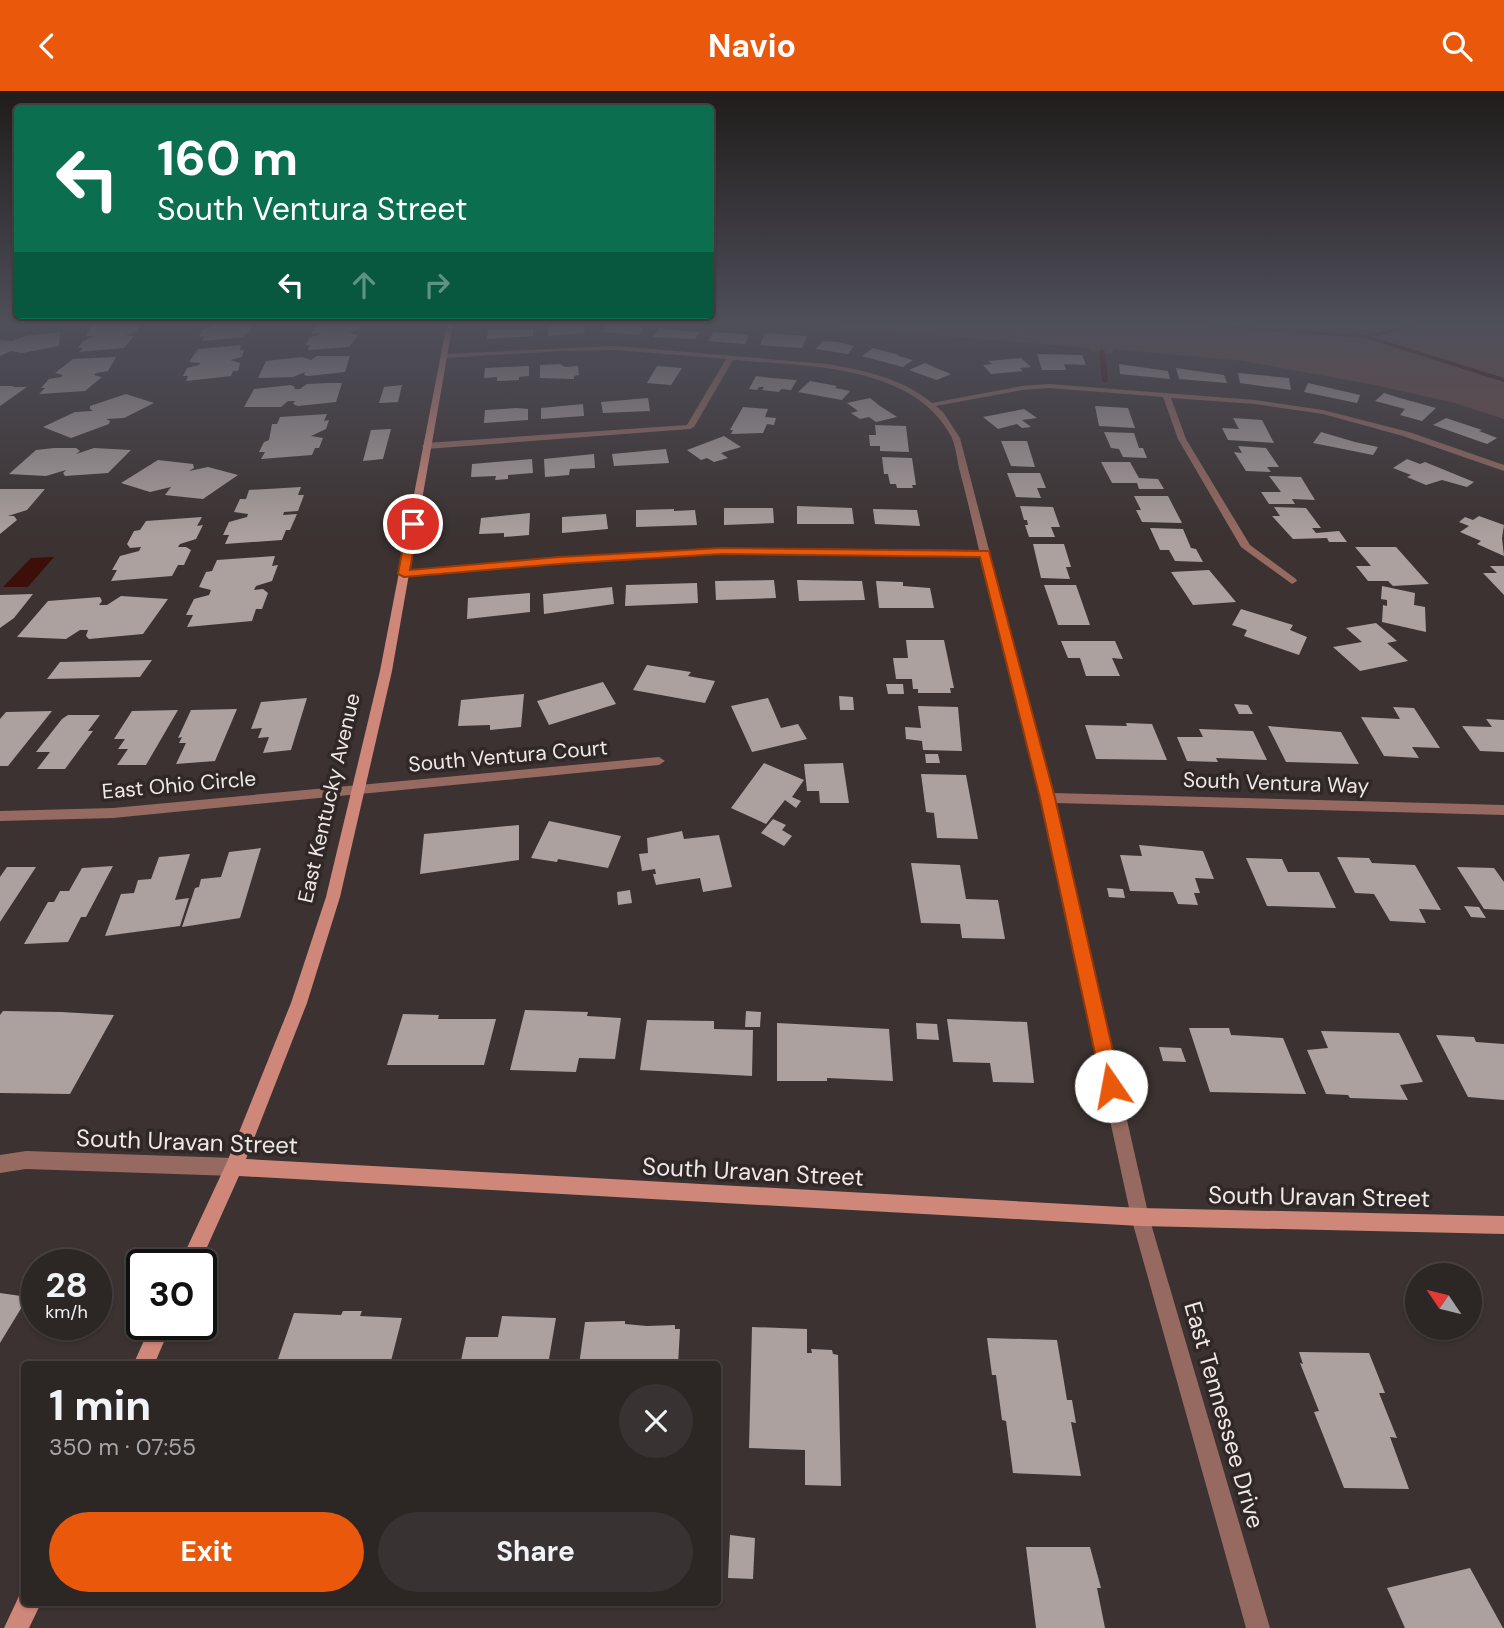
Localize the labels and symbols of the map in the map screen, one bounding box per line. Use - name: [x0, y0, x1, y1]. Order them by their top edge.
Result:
- pin: [383, 494, 443, 554]
- street label: East Kentucky Avenue: [291, 690, 367, 906]
- street label: South Ventura Court: [407, 733, 609, 779]
- street label: East Ohio Circle: [101, 764, 257, 806]
- street label: South Ventura Way: [1182, 766, 1370, 800]
- position arrow: [1074, 1049, 1148, 1123]
- street label: South Uravan Street: [76, 1122, 298, 1161]
- street label: South Uravan Street: [641, 1150, 865, 1193]
- street label: South Uravan Street: [1208, 1179, 1430, 1214]
- speed limit sign: 30: [126, 1249, 217, 1340]
- north arrow: [1405, 1263, 1482, 1341]
- street label: East Tennessee Drive: [1177, 1298, 1272, 1532]

